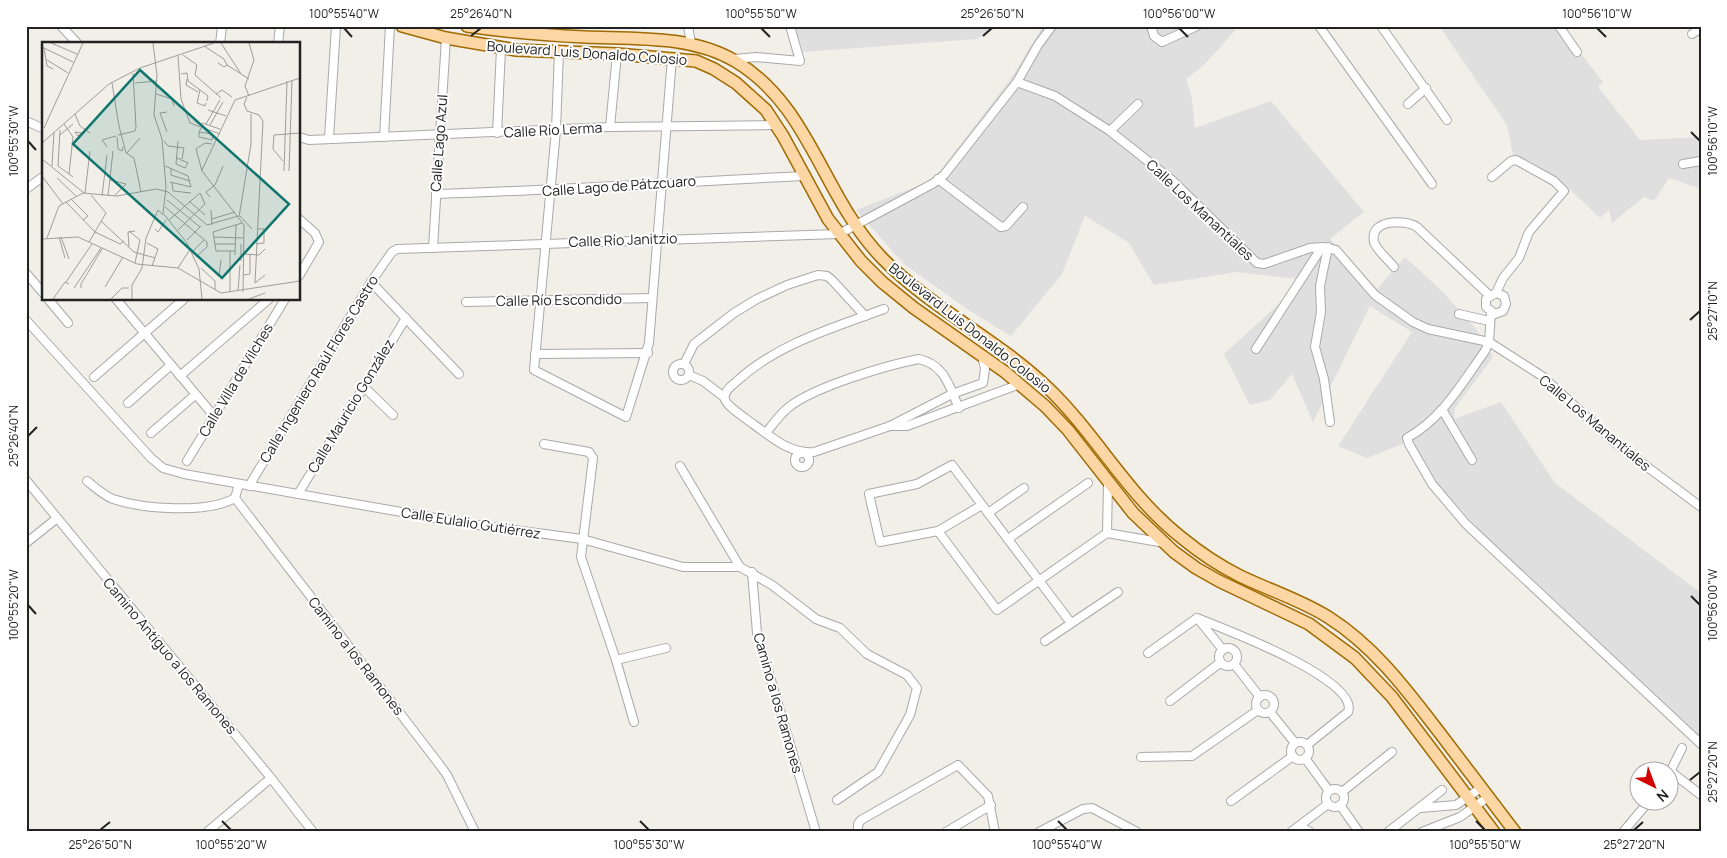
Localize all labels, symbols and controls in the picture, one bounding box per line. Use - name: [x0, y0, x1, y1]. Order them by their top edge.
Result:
- text: 100°55'40"W: [309, 5, 380, 22]
- text: 25°26'40"N: [450, 5, 512, 22]
- text: 100°55'50"W: [725, 5, 797, 22]
- text: 25°26'50"N: [960, 5, 1024, 22]
- text: 100°56'00"W: [1143, 5, 1216, 22]
- text: 100°56'10"W: [1562, 5, 1633, 22]
- street label: Boulevard Luis Donaldo Colosio: [486, 36, 688, 69]
- inset map: [42, 42, 300, 300]
- street label: Calle Lago Azul: [426, 94, 451, 192]
- text: 100°55'30"W: [5, 105, 22, 177]
- text: 100°56'10"W: [1704, 105, 1721, 176]
- street label: Calle Río Lerma: [503, 117, 603, 142]
- street label: Calle Los Manantiales: [1143, 155, 1258, 264]
- street label: Calle Lago de Pátzcuaro: [541, 171, 697, 200]
- street label: Calle Río Janitzio: [568, 228, 678, 251]
- street label: Boulevard Luis Donaldo Colosio: [885, 258, 1055, 397]
- street label: Calle Ingeniero Raúl Flores Castro: [255, 271, 382, 466]
- text: 25°27'10"N: [1704, 281, 1721, 341]
- street label: Calle Río Escondido: [496, 289, 622, 310]
- street label: Calle Villa de Vilches: [194, 319, 277, 440]
- street label: Calle Mauricio González: [303, 335, 398, 476]
- street label: Calle Los Manantiales: [1536, 370, 1655, 475]
- text: 25°26'40"N: [5, 405, 22, 467]
- street label: Calle Eulalio Gutiérrez: [400, 502, 542, 543]
- text: 100°56'00"W: [1704, 568, 1721, 641]
- text: 100°55'20"W: [5, 569, 22, 641]
- street label: Camino Antiguo a los Ramones: [99, 573, 242, 738]
- street label: Camino a los Ramones: [304, 593, 409, 719]
- street label: Camino a los Ramones: [749, 631, 808, 775]
- text: 25°27'20"N: [1704, 741, 1721, 803]
- north arrow: [1630, 760, 1680, 810]
- text: N: [1653, 786, 1673, 806]
- text: 25°26'50"N: [68, 836, 132, 853]
- text: 100°55'20"W: [195, 836, 267, 853]
- text: 100°55'30"W: [613, 836, 685, 853]
- text: 100°55'40"W: [1032, 836, 1103, 853]
- text: 100°55'50"W: [1449, 836, 1521, 853]
- text: 25°27'20"N: [1603, 836, 1665, 853]

